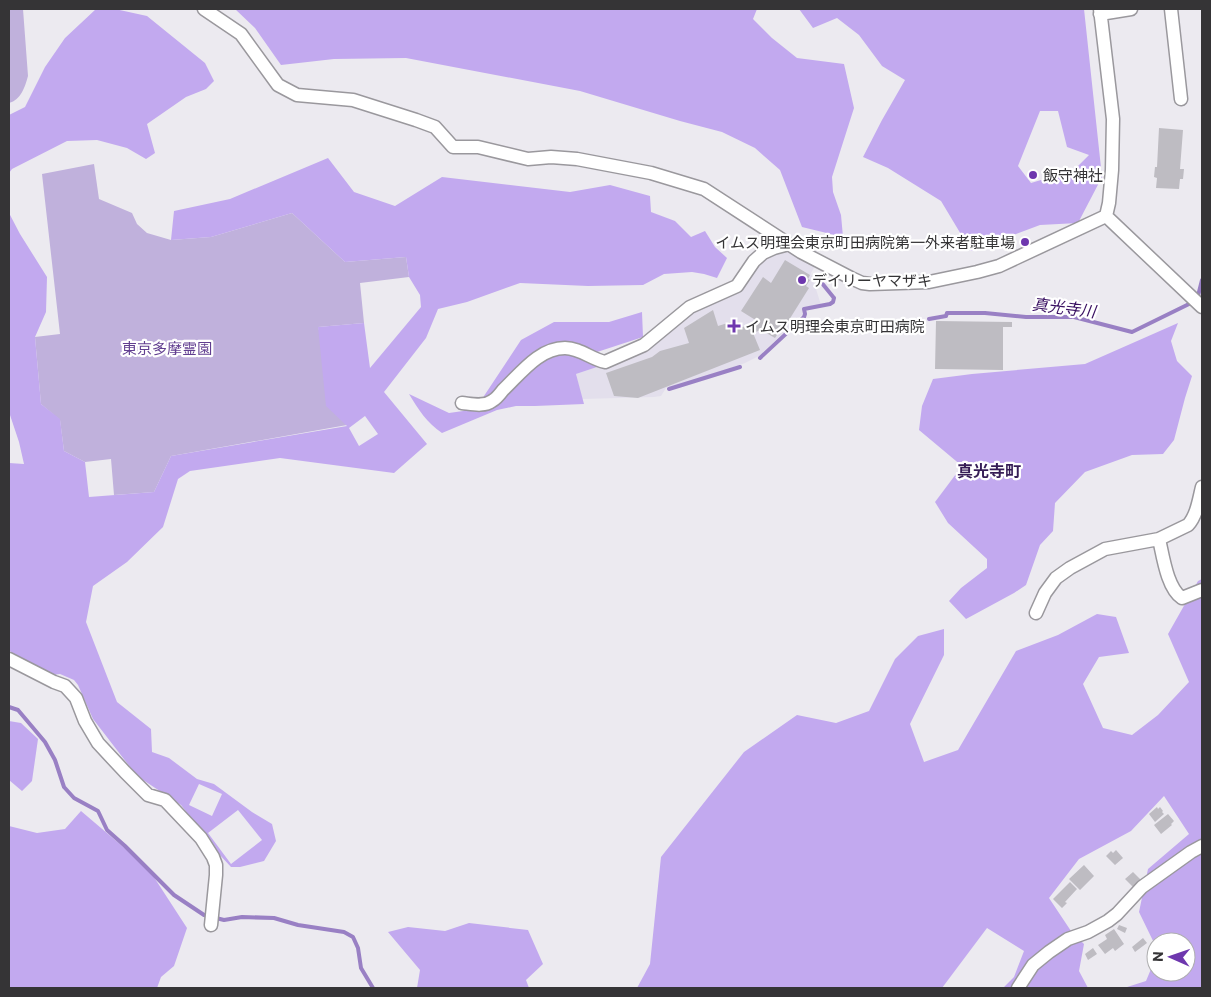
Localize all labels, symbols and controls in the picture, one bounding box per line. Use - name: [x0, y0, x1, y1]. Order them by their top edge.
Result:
- place label: 飯守神社: [1043, 166, 1103, 184]
- marker: 飯守神社: [1027, 169, 1039, 181]
- place label: イムス明理会東京町田病院第一外来者駐車場: [715, 233, 1015, 251]
- marker: イムス明理会東京町田病院第一外来者駐車場: [1019, 236, 1031, 248]
- place label: デイリーヤマザキ: [812, 271, 932, 289]
- marker: デイリーヤマザキ: [796, 274, 808, 286]
- water label: 真光寺川: [1031, 294, 1099, 321]
- place label: イムス明理会東京町田病院: [745, 317, 925, 335]
- marker: イムス明理会東京町田病院: [727, 319, 741, 333]
- park label: 東京多摩霊園: [122, 339, 212, 357]
- district label: 真光寺町: [957, 461, 1021, 480]
- north arrow: [1146, 932, 1196, 982]
- text: N: [1149, 951, 1166, 962]

